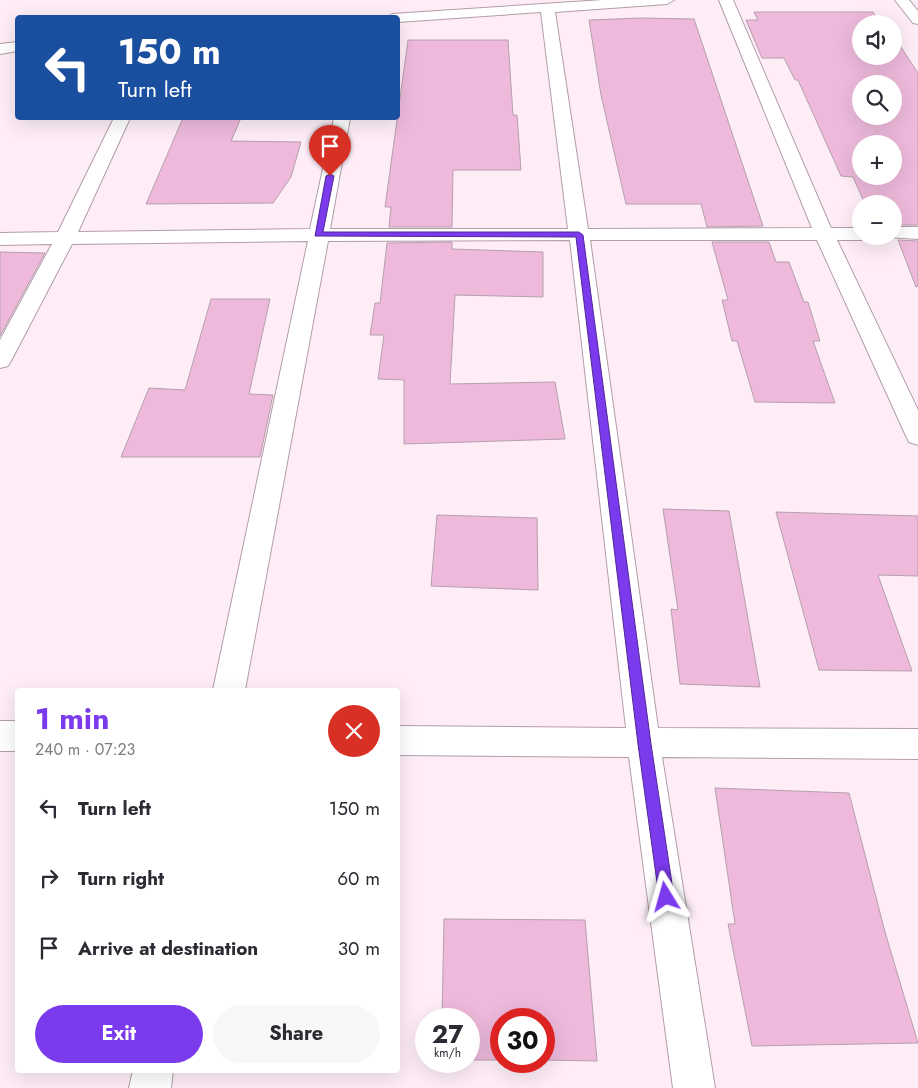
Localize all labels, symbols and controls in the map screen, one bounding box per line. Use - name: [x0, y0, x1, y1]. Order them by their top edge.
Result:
- map controls: [852, 15, 902, 245]
- button: sound: [852, 15, 902, 65]
- text: 150 m: [118, 27, 221, 77]
- icon: left: [35, 35, 100, 100]
- text: Turn left: [118, 73, 192, 105]
- button: search: [852, 75, 902, 125]
- pin: [309, 125, 351, 176]
- icon: arrive: [316, 132, 344, 160]
- button: +: [852, 135, 902, 185]
- button: −: [852, 195, 902, 245]
- text: 1 min: [35, 697, 109, 740]
- button: close: [328, 705, 380, 757]
- text: 240 m · 07:23: [35, 738, 135, 761]
- icon: left: [35, 794, 63, 822]
- text: Turn left: [78, 795, 151, 822]
- text: 150 m: [329, 795, 380, 822]
- icon: right: [35, 864, 63, 892]
- text: Turn right: [78, 865, 164, 892]
- text: 60 m: [337, 865, 380, 892]
- position arrow: [639, 870, 691, 922]
- icon: arrive: [35, 934, 63, 962]
- text: Arrive at destination: [78, 935, 258, 962]
- text: 30 m: [338, 935, 380, 962]
- button: Exit: [35, 1005, 203, 1063]
- button: Share: [213, 1005, 380, 1063]
- speed limit sign: 30: [490, 1008, 555, 1073]
- text: 27: [432, 1016, 463, 1052]
- text: km/h: [434, 1044, 461, 1062]

